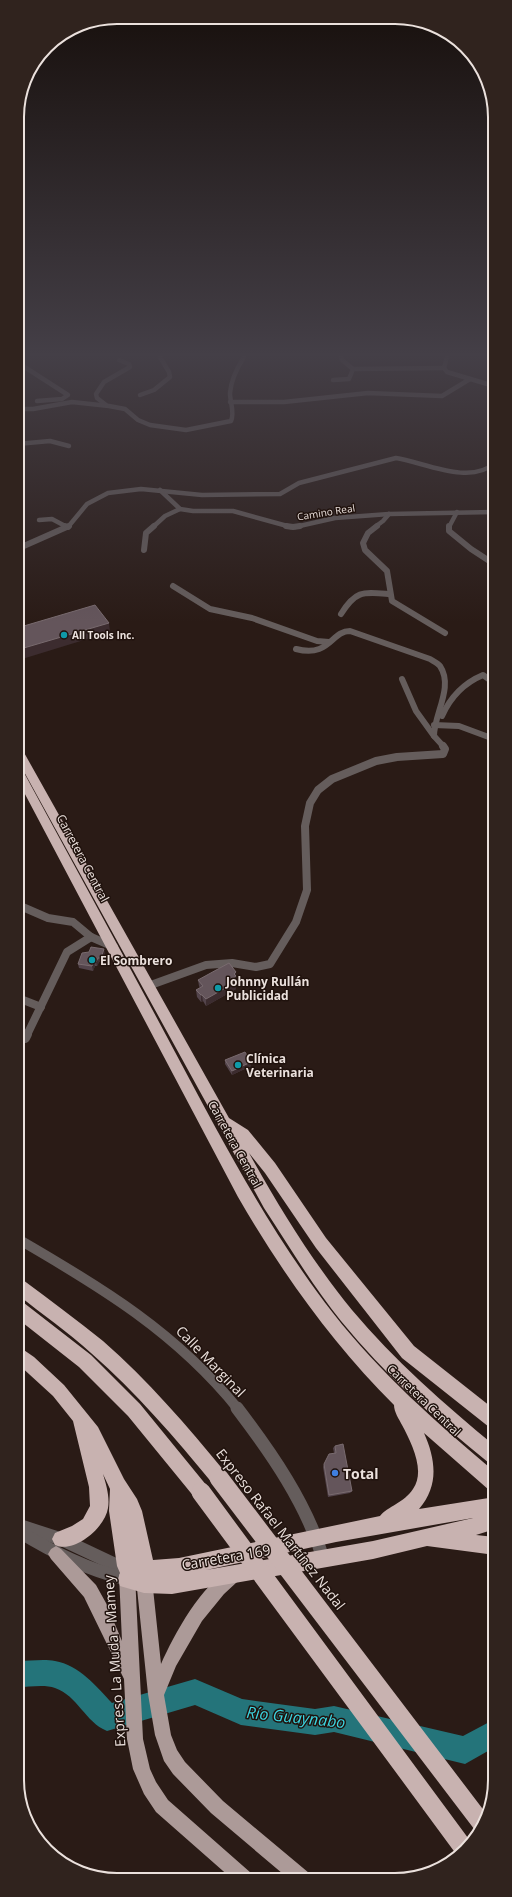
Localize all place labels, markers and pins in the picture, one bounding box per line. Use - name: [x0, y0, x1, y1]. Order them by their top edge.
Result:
- place label: All Tools Inc.: [72, 628, 134, 642]
- marker: All Tools Inc.: [59, 630, 69, 640]
- place label: El Sombrero: [100, 952, 172, 969]
- marker: El Sombrero: [87, 955, 97, 965]
- place label: Johnny Rullán Publicidad: [225, 973, 309, 1004]
- marker: Johnny Rullán Publicidad: [213, 983, 223, 993]
- place label: Clínica Veterinaria: [246, 1050, 314, 1081]
- marker: Clínica Veterinaria: [233, 1060, 243, 1070]
- place label: Total: [343, 1464, 379, 1483]
- marker: Total: [330, 1468, 340, 1478]

